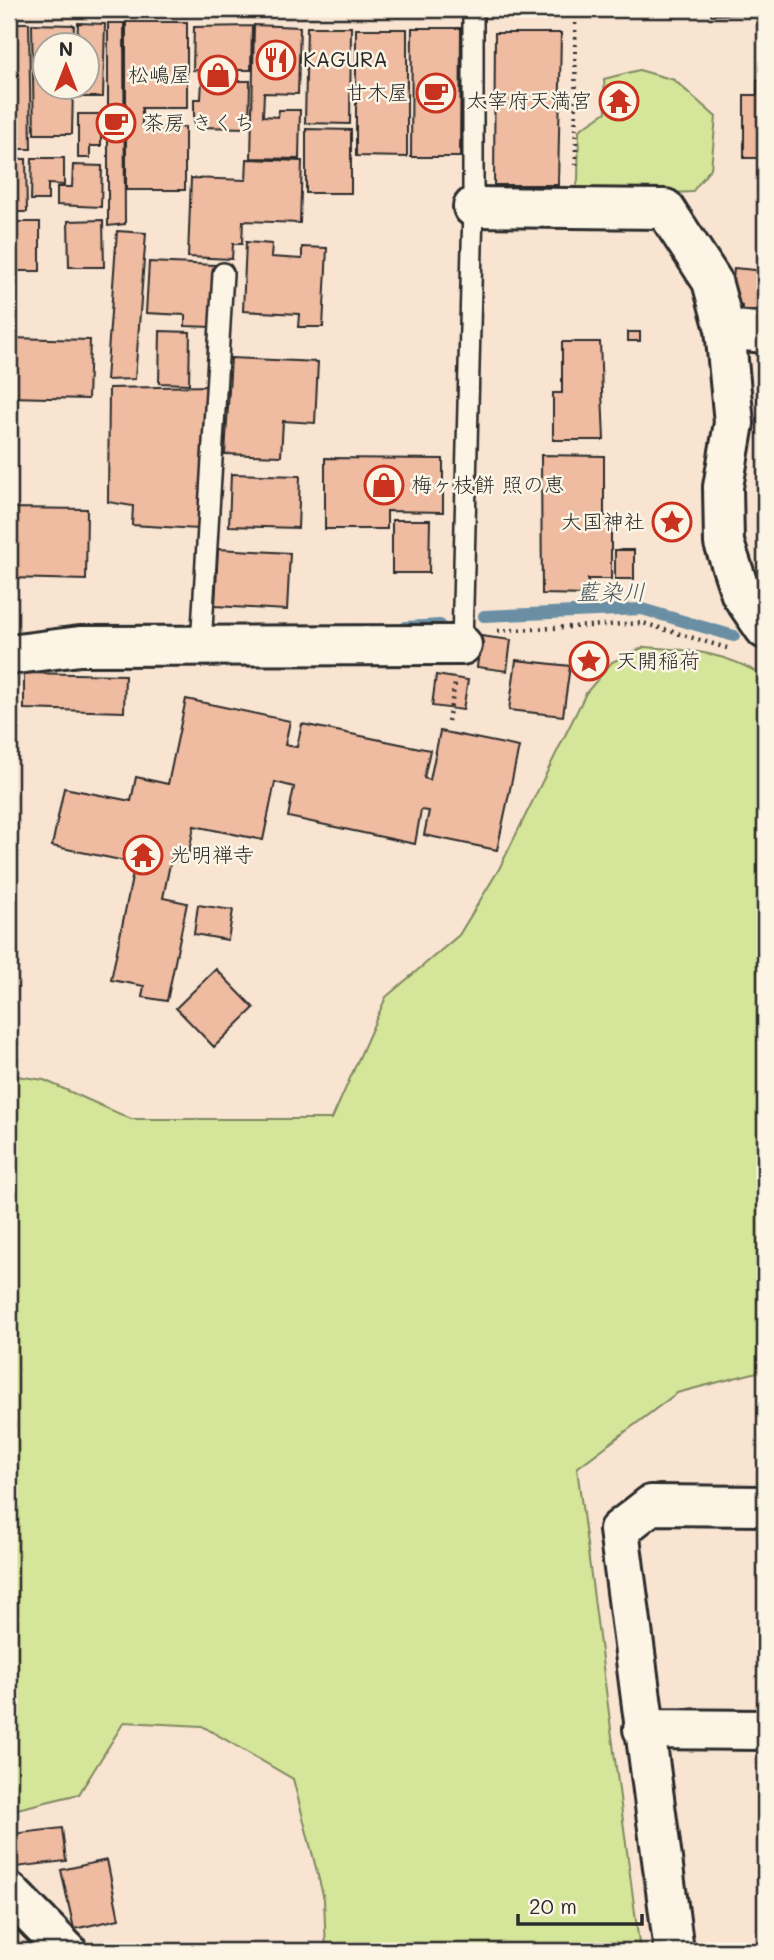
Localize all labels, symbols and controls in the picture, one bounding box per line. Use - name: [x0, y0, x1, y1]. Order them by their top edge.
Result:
- north arrow: [32, 32, 102, 102]
- text: N: [59, 36, 73, 61]
- restaurant icon: KAGURA: [255, 39, 297, 81]
- place label: KAGURA: [303, 45, 388, 72]
- shop icon: 松嶋屋: [197, 54, 239, 96]
- place label: 松嶋屋: [128, 60, 191, 87]
- cafe icon: 甘木屋: [415, 72, 457, 114]
- place label: 甘木屋: [346, 78, 409, 105]
- temple icon: 太宰府天満宮: [598, 80, 640, 122]
- place label: 太宰府天満宮: [466, 86, 592, 113]
- cafe icon: 茶房 きくち: [95, 102, 137, 144]
- place label: 茶房 きくち: [143, 108, 255, 135]
- shop icon: 梅ヶ枝餅 照の恵: [363, 464, 405, 506]
- place label: 梅ヶ枝餅 照の恵: [411, 470, 565, 497]
- place icon: 大国神社: [651, 501, 693, 543]
- place label: 大国神社: [561, 507, 645, 534]
- water label: 藍染川: [577, 576, 646, 606]
- place icon: 天開稲荷: [568, 640, 610, 682]
- place label: 天開稲荷: [616, 646, 700, 673]
- temple icon: 光明禅寺: [122, 834, 164, 876]
- place label: 光明禅寺: [170, 840, 254, 867]
- scale bar: [518, 1883, 643, 1927]
- text: 20 m: [529, 1892, 577, 1919]

